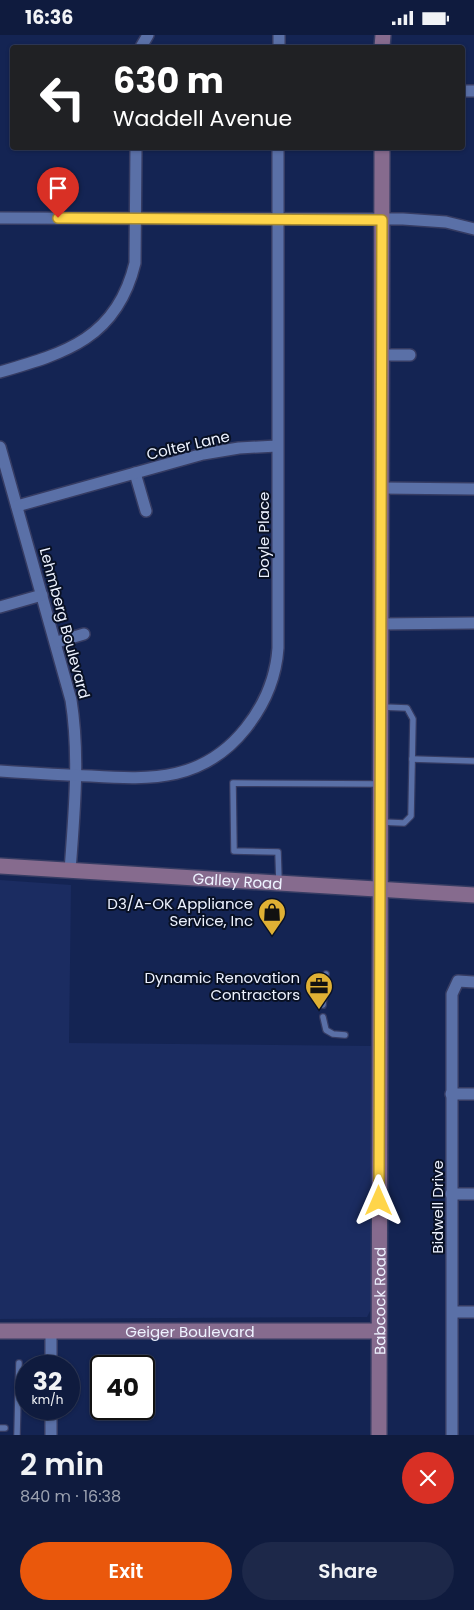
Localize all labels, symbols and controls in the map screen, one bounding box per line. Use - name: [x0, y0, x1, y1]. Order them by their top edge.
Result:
- text: 16:36: [25, 4, 73, 31]
- text: 630 m: [113, 56, 224, 105]
- icon: left: [30, 65, 95, 130]
- text: Waddell Avenue: [113, 103, 292, 134]
- pin: [37, 167, 79, 218]
- icon: arrive: [44, 174, 72, 202]
- street label: Colter Lane: [144, 425, 232, 465]
- street label: Doyle Place: [253, 492, 274, 578]
- street label: Lehmberg Boulevard: [35, 545, 95, 701]
- street label: Galley Road: [192, 867, 283, 894]
- place label: D3/A-OK Appliance Service, Inc: [107, 893, 253, 931]
- shop icon: D3/A-OK Appliance Service, Inc: [257, 897, 287, 936]
- place label: Dynamic Renovation Contractors: [144, 967, 300, 1005]
- office icon: Dynamic Renovation Contractors: [304, 971, 334, 1010]
- street label: Bidwell Drive: [427, 1160, 448, 1254]
- position arrow: [352, 1174, 404, 1226]
- street label: Babcock Road: [369, 1247, 390, 1355]
- street label: Geiger Boulevard: [125, 1321, 255, 1342]
- speed limit sign: 40: [90, 1355, 155, 1420]
- text: 32: [33, 1364, 62, 1399]
- text: km/h: [32, 1391, 63, 1408]
- text: 2 min: [20, 1443, 104, 1486]
- button: close: [402, 1452, 454, 1504]
- text: 840 m · 16:38: [20, 1485, 121, 1508]
- button: Exit: [20, 1542, 232, 1600]
- button: Share: [242, 1542, 454, 1600]

